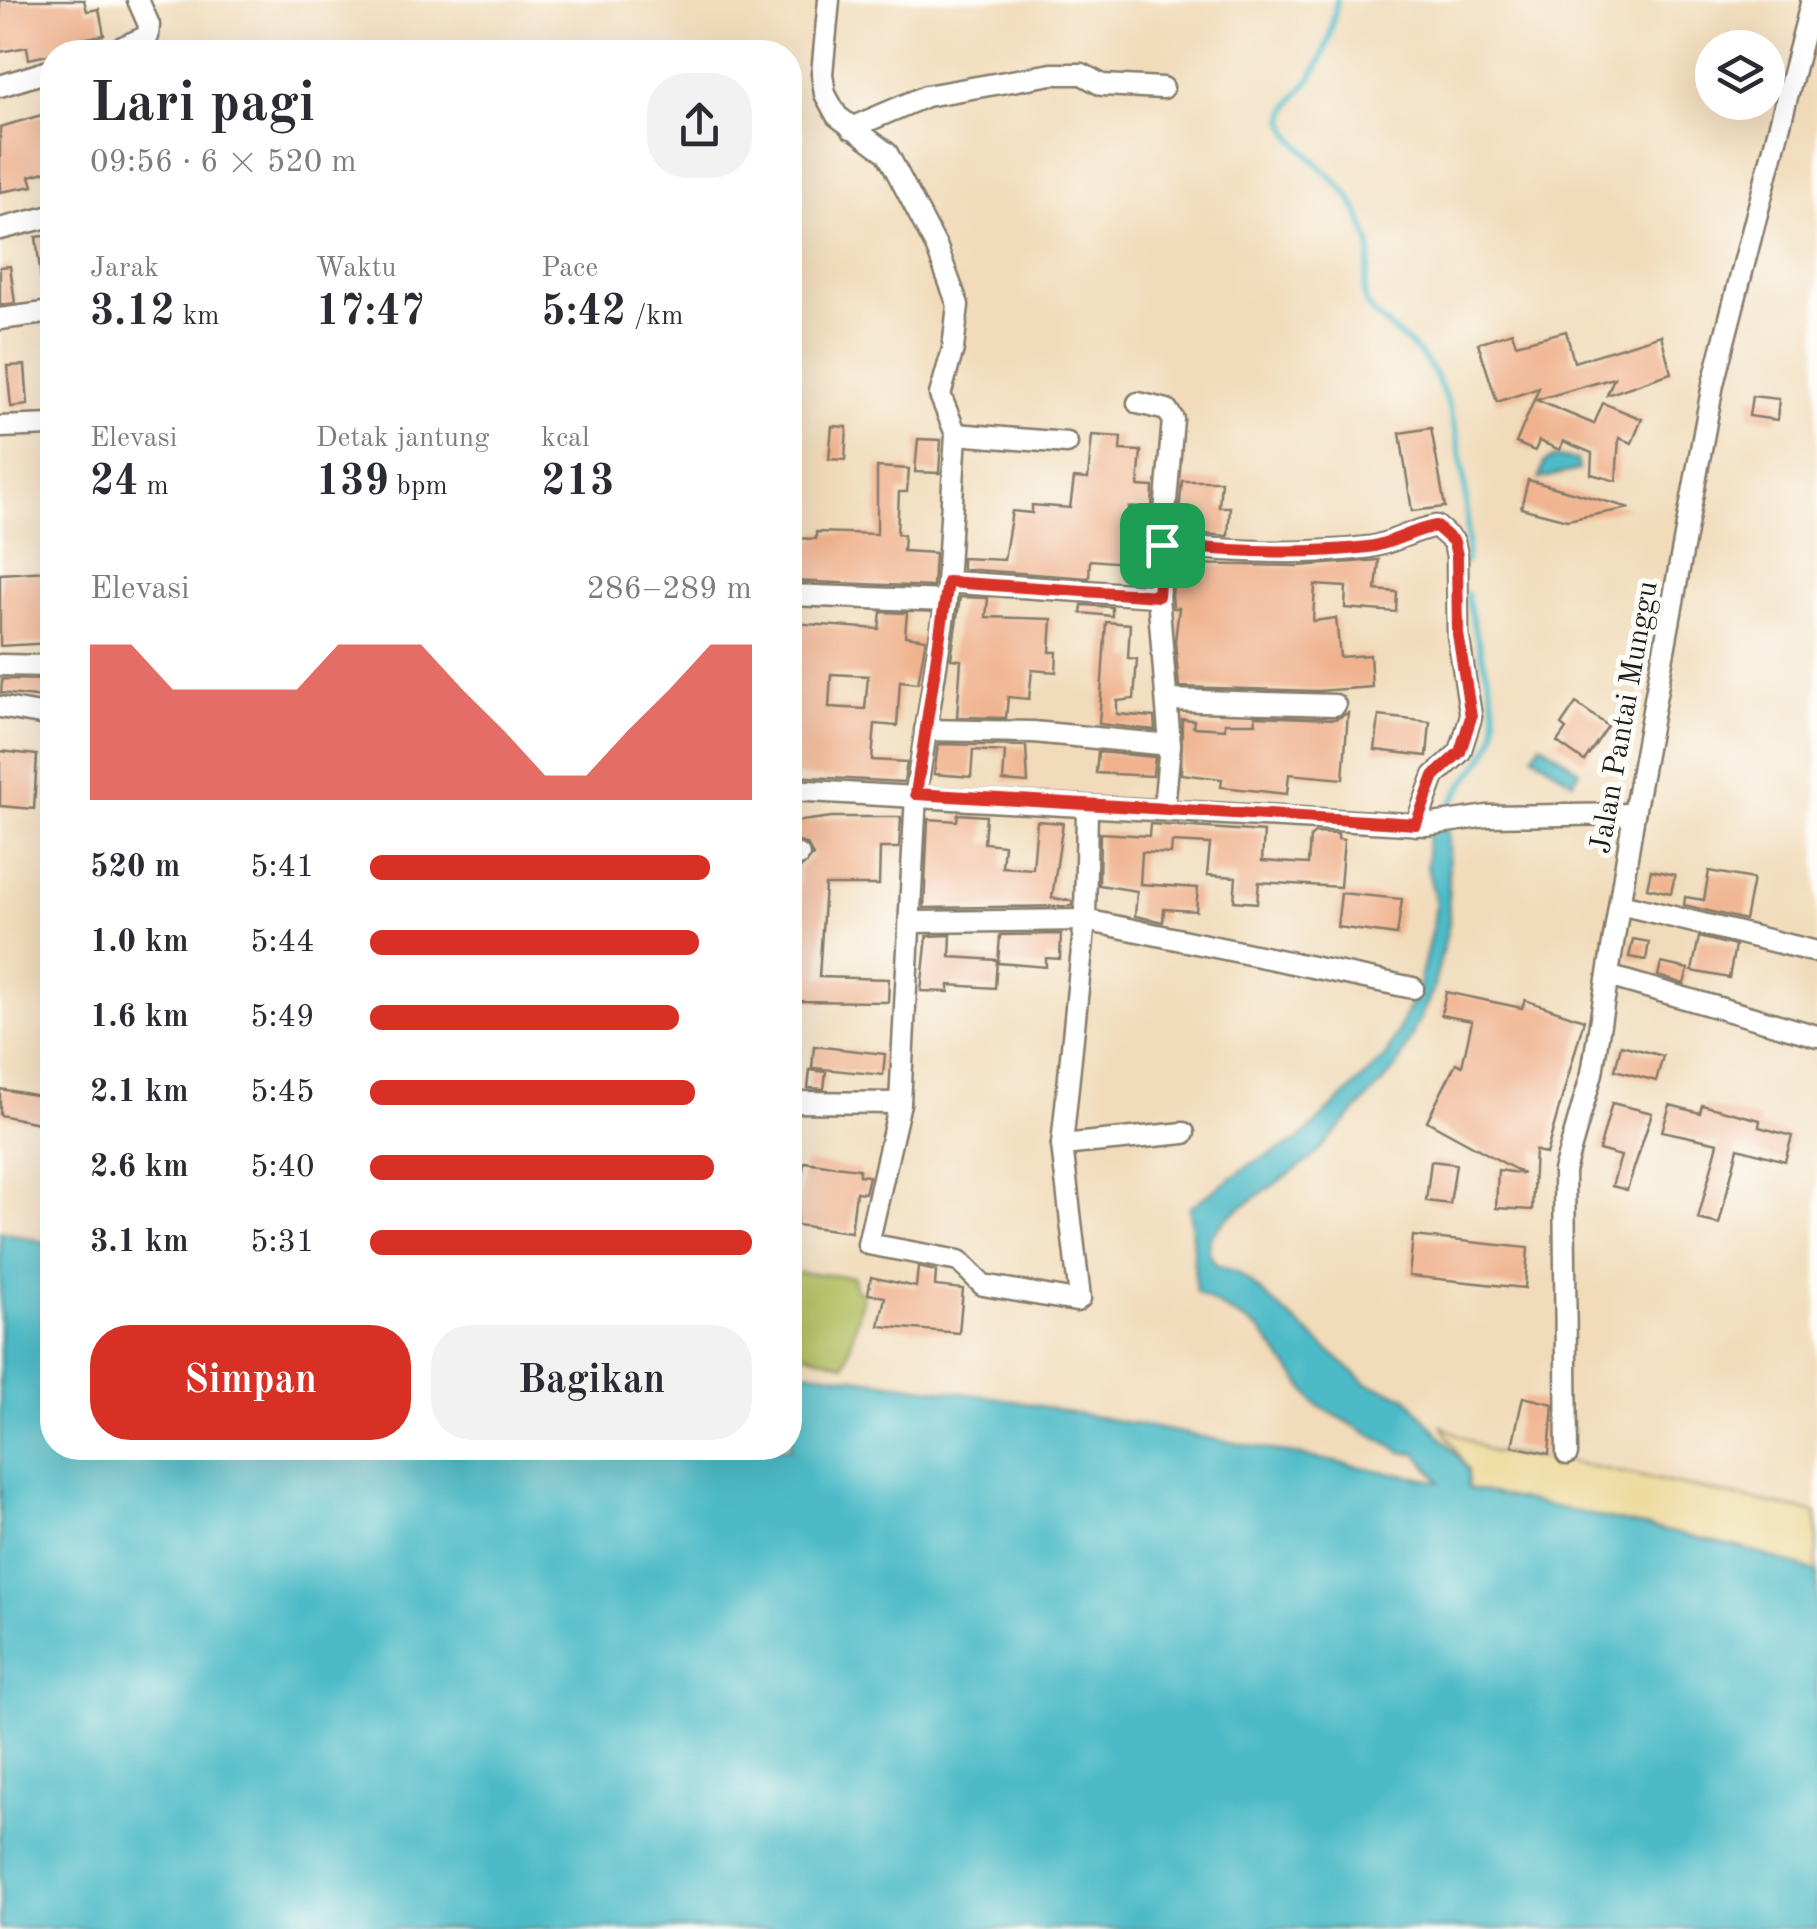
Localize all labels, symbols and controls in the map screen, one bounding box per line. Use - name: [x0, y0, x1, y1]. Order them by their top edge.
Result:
- map controls: [1695, 30, 1785, 120]
- button: layers: [1695, 30, 1785, 120]
- button: share: [647, 73, 752, 178]
- text: Lari pagi: [90, 78, 315, 133]
- text: 09:56 · 6 × 520 m: [90, 147, 357, 179]
- text: Jarak: [90, 255, 159, 283]
- text: Waktu: [316, 255, 396, 283]
- text: Pace: [541, 255, 598, 283]
- text: 3.12: [90, 292, 175, 334]
- text: 17:47: [316, 292, 425, 334]
- text: 5:42: [541, 292, 626, 334]
- text: km: [175, 303, 219, 331]
- text: /km: [626, 303, 683, 331]
- text: Elevasi: [90, 425, 177, 453]
- text: Detak jantung: [316, 425, 489, 453]
- text: kcal: [541, 425, 590, 453]
- text: 24: [90, 462, 139, 504]
- text: 139: [316, 462, 389, 504]
- text: 213: [541, 462, 614, 504]
- text: m: [139, 473, 169, 501]
- text: bpm: [389, 473, 448, 501]
- pin: [1120, 503, 1205, 588]
- icon: arrive: [1135, 518, 1190, 573]
- text: Elevasi: [90, 574, 190, 606]
- text: 286–289 m: [586, 574, 752, 606]
- street label: Jalan Pantai Munggu: [1586, 579, 1664, 856]
- text: 520 m: [90, 852, 180, 884]
- text: 5:41: [250, 852, 315, 884]
- text: 1.0 km: [90, 927, 189, 959]
- text: 5:44: [250, 927, 315, 959]
- text: 1.6 km: [90, 1002, 189, 1034]
- text: 5:49: [250, 1002, 315, 1034]
- text: 2.1 km: [90, 1077, 189, 1109]
- text: 5:45: [250, 1077, 315, 1109]
- text: 2.6 km: [90, 1152, 189, 1184]
- text: 5:40: [250, 1152, 315, 1184]
- text: 3.1 km: [90, 1227, 189, 1259]
- text: 5:31: [250, 1227, 315, 1259]
- button: Simpan: [90, 1325, 411, 1440]
- button: Bagikan: [431, 1325, 752, 1440]

